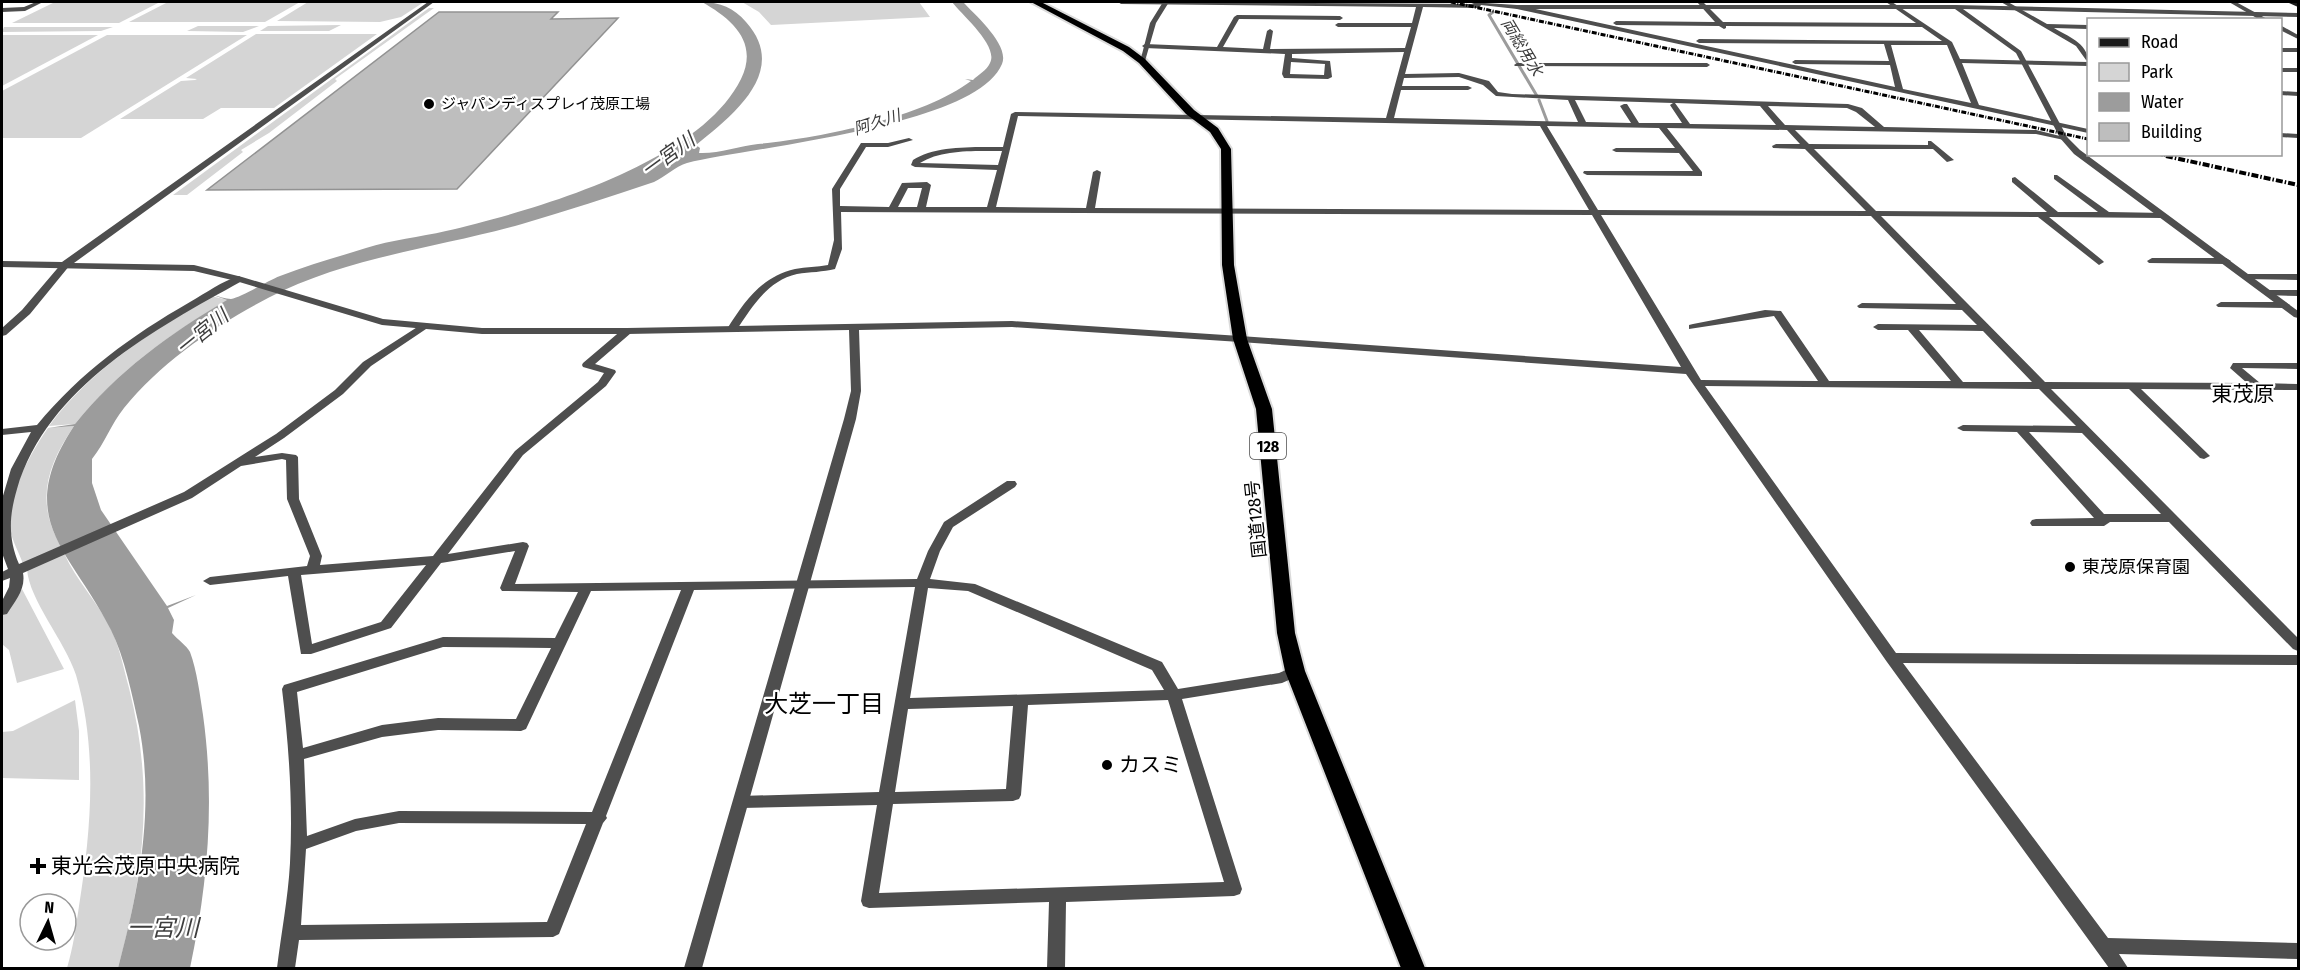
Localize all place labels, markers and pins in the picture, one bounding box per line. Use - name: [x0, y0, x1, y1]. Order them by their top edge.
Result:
- place label: ジャパンディスプレイ茂原工場: [441, 95, 650, 113]
- marker: ジャパンディスプレイ茂原工場: [422, 97, 436, 111]
- place label: 東茂原保育園: [2082, 556, 2190, 578]
- marker: 東茂原保育園: [2063, 560, 2077, 574]
- place label: カスミ: [1119, 752, 1182, 778]
- marker: カスミ: [1100, 758, 1114, 772]
- place label: 東光会茂原中央病院: [51, 853, 240, 879]
- marker: 東光会茂原中央病院: [29, 857, 47, 875]

